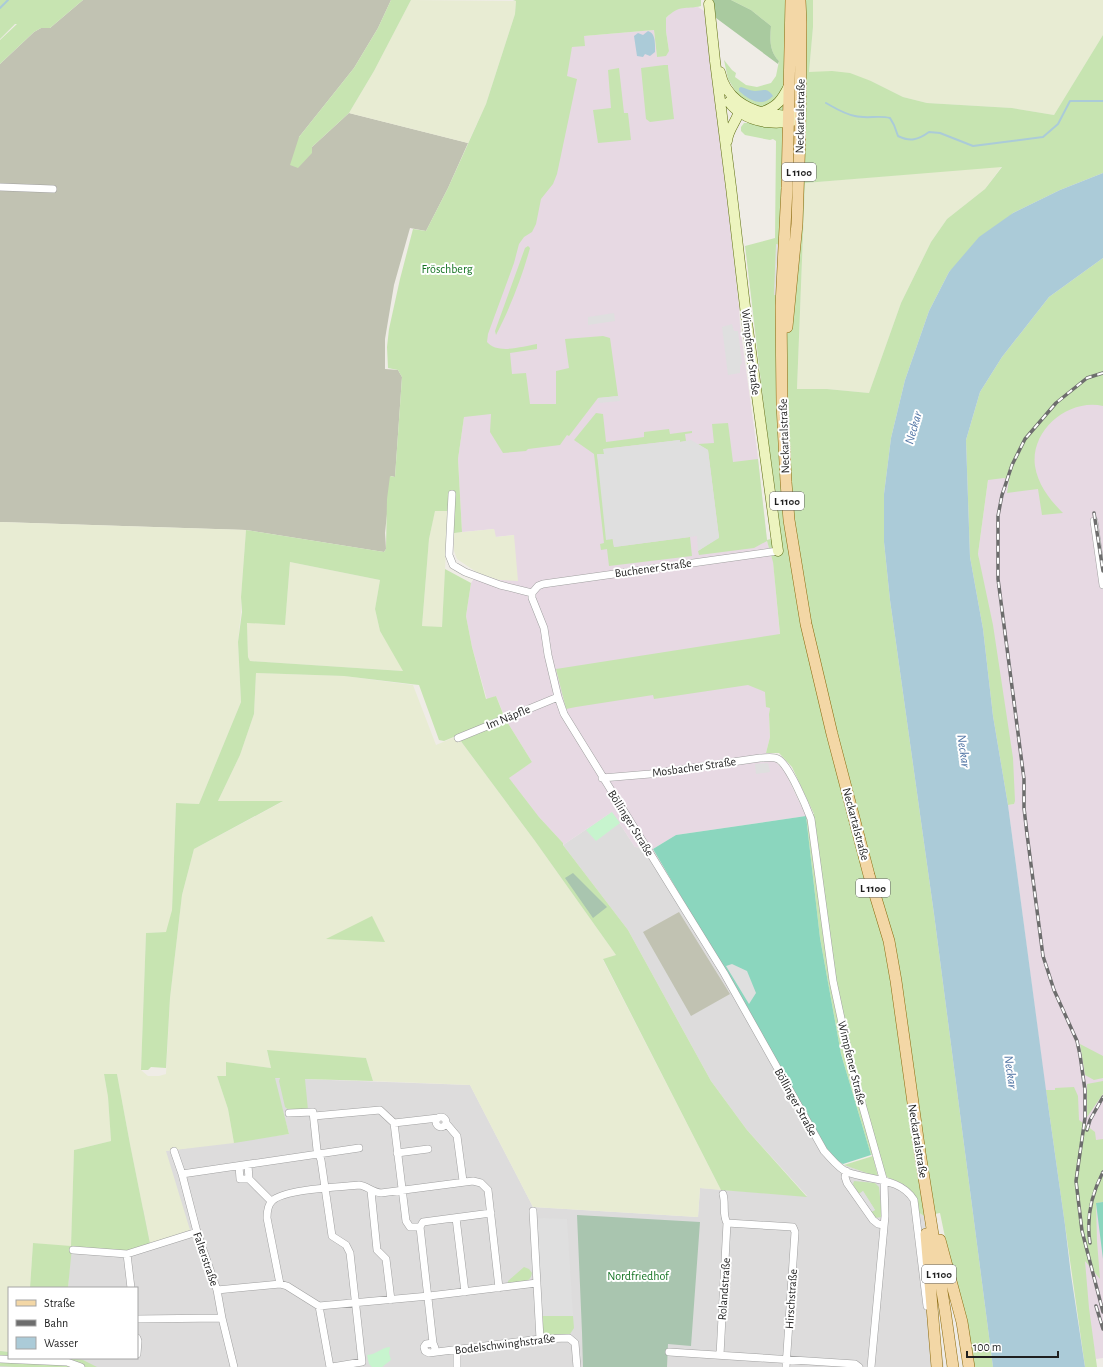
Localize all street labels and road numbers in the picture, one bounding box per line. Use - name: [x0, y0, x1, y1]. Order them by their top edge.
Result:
- street label: Neckartalstraße: [793, 79, 807, 153]
- road number: L 1100: [782, 163, 816, 181]
- street label: Wimpfener Straße: [740, 308, 762, 396]
- street label: Neckartalstraße: [777, 398, 791, 474]
- road number: L 1100: [770, 492, 804, 510]
- street label: Buchener Straße: [614, 557, 692, 579]
- street label: Im Näpfle: [484, 703, 532, 731]
- street label: Mosbacher Straße: [651, 755, 737, 779]
- street label: Neckartalstraße: [841, 786, 871, 862]
- street label: Böllinger Straße: [606, 788, 656, 858]
- road number: L 1100: [856, 879, 890, 897]
- street label: Wimpfener Straße: [836, 1020, 868, 1106]
- street label: Böllinger Straße: [772, 1066, 820, 1138]
- street label: Neckartalstraße: [906, 1103, 930, 1179]
- street label: Falterstraße: [191, 1230, 221, 1288]
- street label: Rolandstraße: [716, 1257, 732, 1321]
- road number: L 1100: [922, 1265, 956, 1283]
- street label: Hirschstraße: [783, 1269, 799, 1329]
- street label: Bodelschwinghstraße: [454, 1332, 556, 1356]

